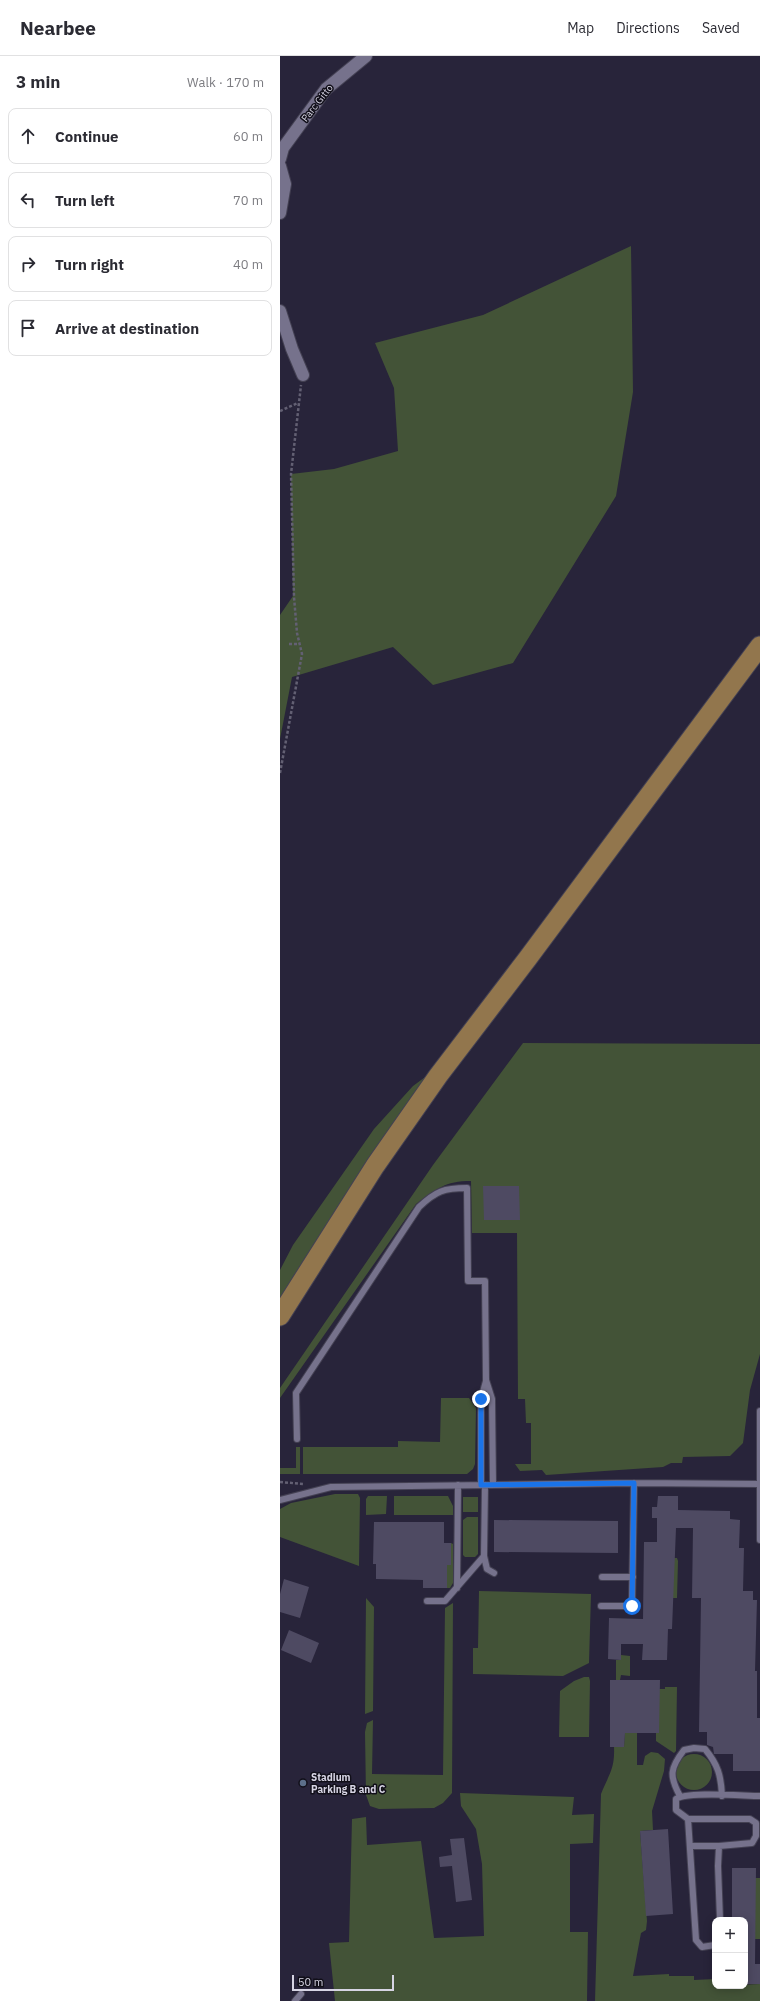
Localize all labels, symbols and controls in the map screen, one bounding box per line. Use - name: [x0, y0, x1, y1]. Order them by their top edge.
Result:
- text: Nearbee: [20, 16, 96, 40]
- text: Map: [567, 19, 594, 37]
- text: Directions: [616, 19, 680, 37]
- text: Saved: [702, 19, 740, 37]
- text: 3 min: [16, 71, 60, 93]
- text: Walk · 170 m: [187, 74, 264, 91]
- street label: Parc Gitto: [298, 81, 336, 124]
- icon: ahead: [17, 125, 39, 147]
- text: Continue: [55, 127, 119, 146]
- text: 60 m: [233, 128, 263, 145]
- icon: left: [17, 189, 39, 211]
- text: Turn left: [55, 191, 115, 210]
- text: 70 m: [233, 192, 263, 209]
- icon: right: [17, 253, 39, 275]
- text: Turn right: [55, 255, 124, 274]
- text: 40 m: [233, 256, 263, 273]
- icon: arrive: [17, 317, 39, 339]
- text: Arrive at destination: [55, 319, 199, 338]
- route end: [472, 1390, 490, 1408]
- route start: [623, 1597, 641, 1615]
- place label: Stadium Parking B and C: [311, 1771, 386, 1796]
- marker: Stadium Parking B and C: [298, 1778, 308, 1788]
- map controls: [712, 1917, 748, 1989]
- button: +: [712, 1917, 748, 1953]
- button: −: [712, 1953, 748, 1989]
- scale bar: [292, 1973, 394, 1992]
- text: 50 m: [298, 1975, 323, 1989]

